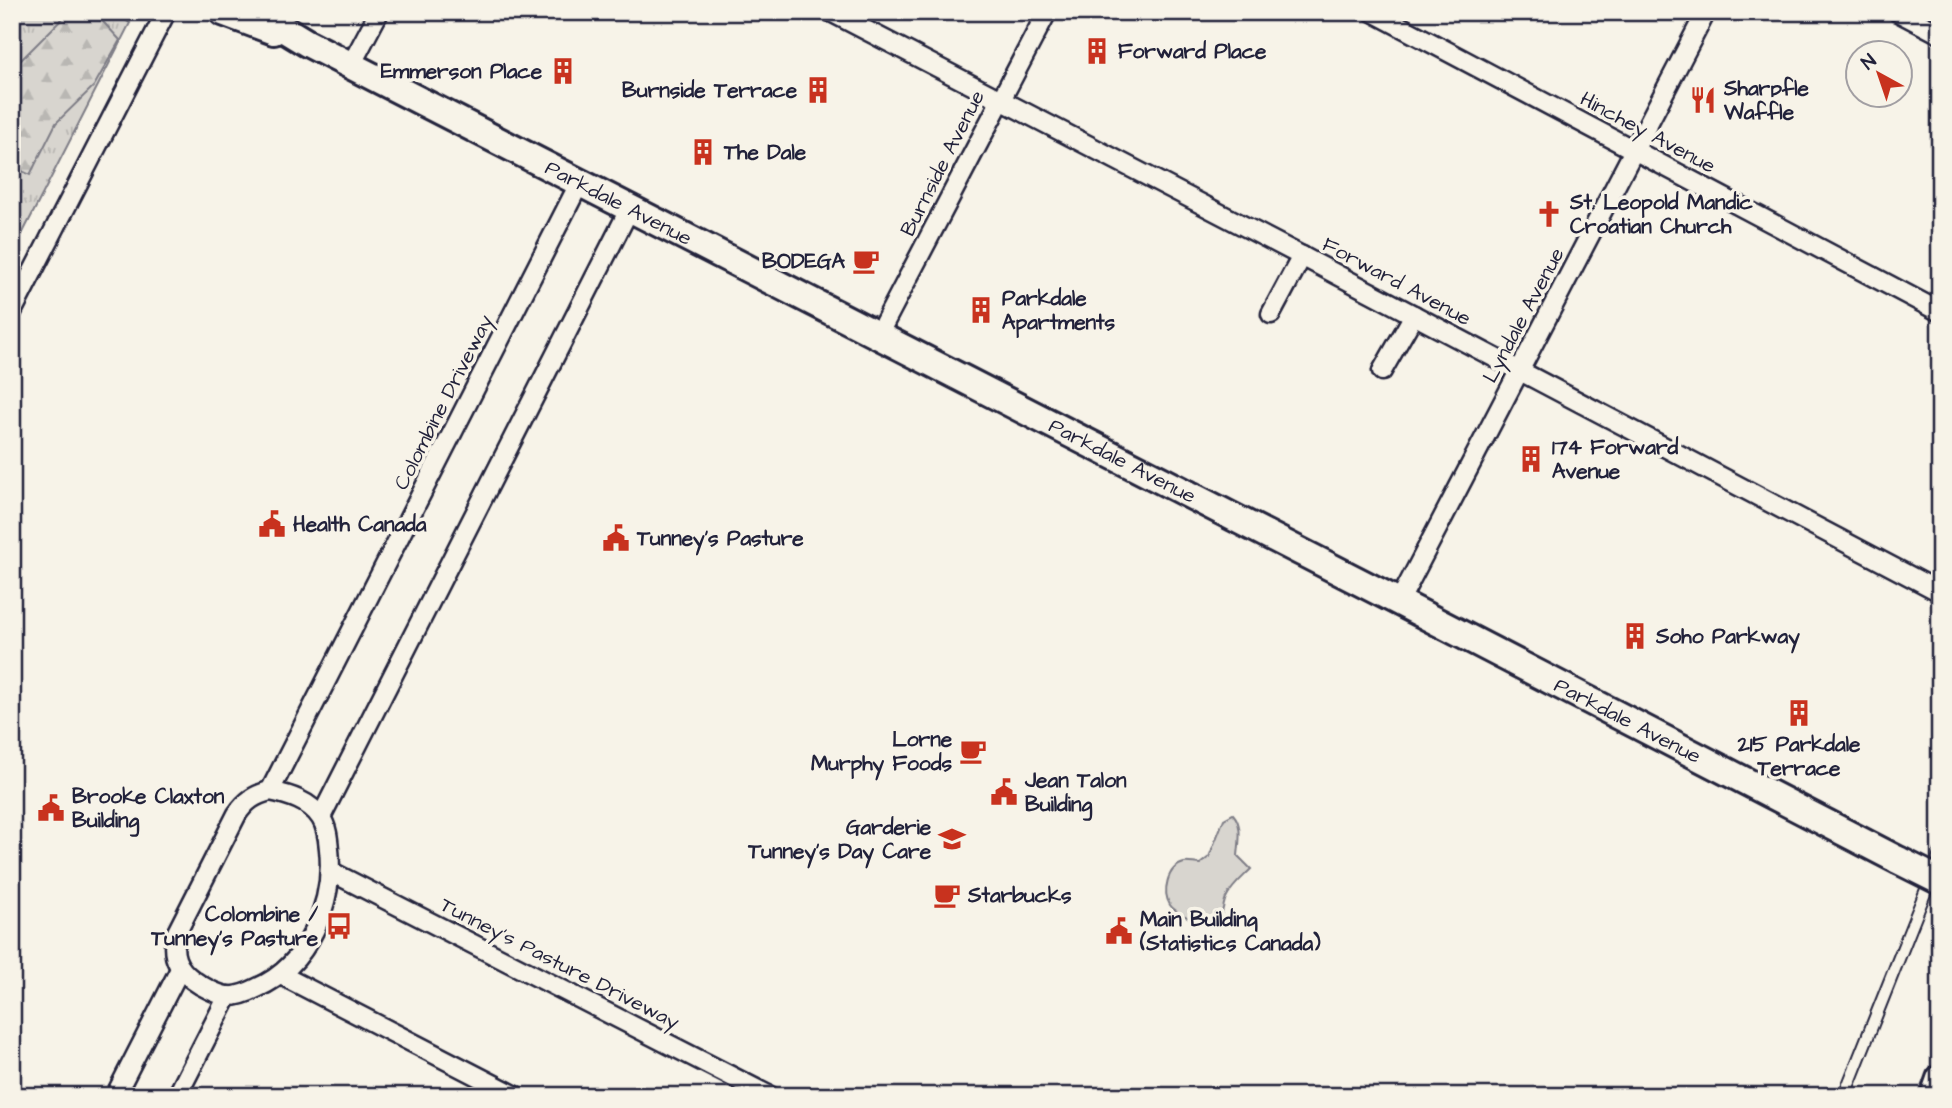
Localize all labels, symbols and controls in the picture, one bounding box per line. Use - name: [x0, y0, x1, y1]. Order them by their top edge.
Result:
- building icon: Forward Place: [1082, 36, 1112, 66]
- place label: Forward Place: [1118, 37, 1267, 66]
- north arrow: [1843, 38, 1913, 108]
- text: N: [1856, 48, 1882, 76]
- building icon: Emmerson Place: [548, 56, 578, 86]
- place label: Emmerson Place: [381, 57, 543, 86]
- place label: Sharpfle Waffle: [1723, 74, 1810, 127]
- building icon: Burnside Terrace: [803, 75, 833, 105]
- place label: Burnside Terrace: [622, 76, 798, 105]
- street label: Burnside Avenue: [893, 85, 992, 241]
- street label: Hinchey Avenue: [1574, 85, 1721, 182]
- restaurant icon: Sharpfle Waffle: [1688, 85, 1718, 115]
- building icon: The Dale: [688, 137, 718, 167]
- place label: The Dale: [723, 138, 807, 167]
- street label: Parkdale Avenue: [540, 153, 697, 253]
- place label: St. Leopold Mandic Croatian Church: [1569, 188, 1754, 241]
- church icon: St. Leopold Mandic Croatian Church: [1534, 199, 1564, 229]
- street label: Forward Avenue: [1317, 230, 1476, 333]
- street label: Lyndale Avenue: [1476, 243, 1573, 389]
- cafe icon: BODEGA: [851, 246, 881, 276]
- place label: BODEGA: [762, 247, 846, 276]
- place label: Parkdale Apartments: [1002, 284, 1116, 338]
- building icon: Parkdale Apartments: [966, 295, 996, 325]
- street label: Colombine Driveway: [387, 309, 502, 496]
- street label: Parkdale Avenue: [1044, 411, 1201, 511]
- place label: 174 Forward Avenue: [1552, 433, 1679, 486]
- building icon: 174 Forward Avenue: [1516, 444, 1546, 474]
- public building icon: Health Canada: [257, 509, 287, 539]
- place label: Health Canada: [293, 510, 427, 539]
- public building icon: Tunney's Pasture: [601, 523, 631, 553]
- place label: Tunney's Pasture: [636, 524, 804, 556]
- building icon: Soho Parkway: [1620, 621, 1650, 651]
- place label: Soho Parkway: [1655, 622, 1800, 654]
- street label: Parkdale Avenue: [1549, 671, 1706, 771]
- building icon: 215 Parkdale Terrace: [1784, 698, 1814, 728]
- place label: Lorne Murphy Foods: [811, 725, 953, 781]
- place label: 215 Parkdale Terrace: [1737, 730, 1861, 783]
- cafe icon: Lorne Murphy Foods: [958, 736, 988, 766]
- place label: Jean Talon Building: [1024, 766, 1127, 821]
- public building icon: Jean Talon Building: [989, 777, 1019, 807]
- place label: Brooke Claxton Building: [72, 782, 225, 837]
- public building icon: Brooke Claxton Building: [36, 793, 66, 823]
- place label: Garderie Tunney's Day Care: [747, 813, 932, 869]
- school or university icon: Garderie Tunney's Day Care: [937, 824, 967, 854]
- cafe icon: Starbucks: [932, 880, 962, 910]
- place label: Starbucks: [967, 881, 1072, 910]
- street label: Tunney's Pasture Driveway: [434, 890, 685, 1038]
- place label: Colombine / Tunney's Pasture: [150, 900, 319, 956]
- place label: Main Building (Statistics Canada): [1139, 905, 1321, 958]
- bus stop icon: Colombine / Tunney's Pasture: [324, 911, 354, 941]
- public building icon: Main Building (Statistics Canada): [1104, 916, 1134, 946]

